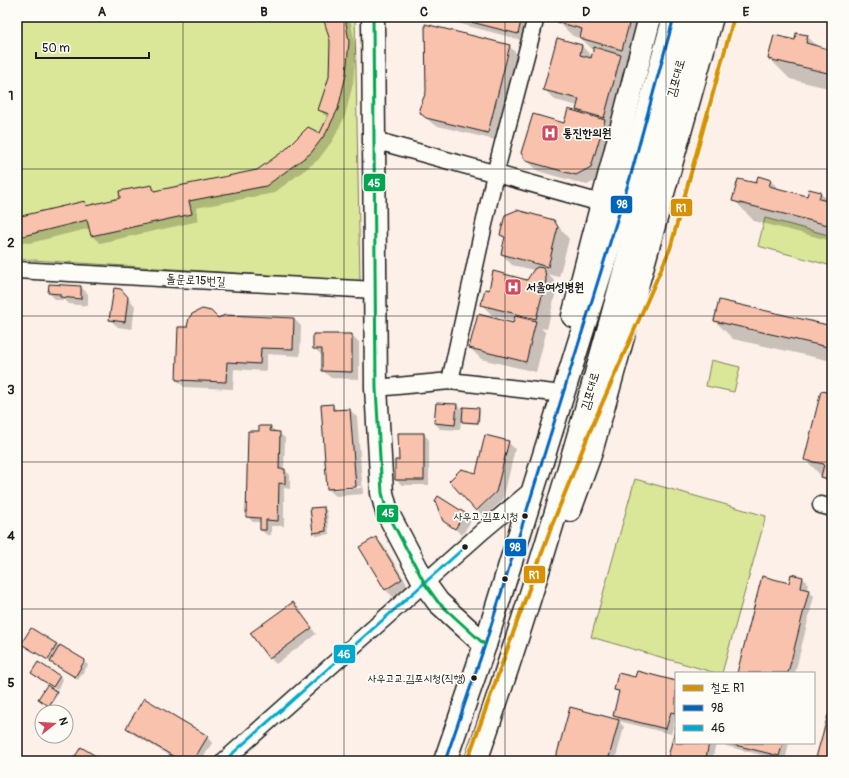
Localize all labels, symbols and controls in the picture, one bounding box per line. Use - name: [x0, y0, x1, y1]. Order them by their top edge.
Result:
- text: A: [98, 4, 107, 20]
- text: B: [260, 4, 268, 20]
- text: C: [420, 4, 428, 20]
- text: D: [582, 4, 590, 20]
- text: E: [743, 4, 750, 20]
- scale bar: [36, 34, 149, 60]
- text: 50 m: [42, 41, 70, 56]
- street label: 김포대로: [664, 58, 689, 99]
- text: 1: [8, 88, 14, 104]
- hospital icon: 통진한의원: [540, 123, 560, 143]
- place label: 통진한의원: [563, 126, 612, 141]
- line badge: 45: [363, 173, 386, 192]
- text: 45: [367, 177, 380, 190]
- line badge: 98: [610, 195, 633, 214]
- text: 98: [616, 198, 628, 211]
- line badge: R1: [670, 198, 693, 217]
- text: R1: [676, 202, 686, 215]
- text: 2: [7, 235, 15, 251]
- street label: 돌문로15번길: [166, 271, 226, 290]
- hospital icon: 서울여성병원: [503, 277, 523, 297]
- place label: 서울여성병원: [526, 280, 584, 295]
- street label: 김포대로: [578, 371, 603, 412]
- text: 3: [7, 382, 15, 398]
- line badge: 45: [376, 504, 399, 523]
- text: 45: [381, 507, 394, 520]
- place label: 사우고.김포시청: [454, 510, 518, 523]
- marker: 사우고.김포시청: [520, 511, 530, 521]
- text: 4: [7, 528, 15, 544]
- line badge: 98: [504, 538, 527, 557]
- text: 98: [509, 541, 521, 554]
- unlabelled marker: [460, 542, 470, 552]
- line badge: R1: [523, 565, 546, 584]
- text: R1: [529, 569, 539, 582]
- unlabelled marker: [500, 574, 510, 584]
- line badge: 46: [333, 644, 356, 664]
- text: 46: [337, 648, 351, 661]
- place label: 사우고교.김포시청(직행): [368, 672, 466, 685]
- legend: [675, 672, 815, 744]
- marker: 사우고교.김포시청(직행): [469, 673, 479, 683]
- text: 5: [7, 675, 15, 691]
- text: 철도 R1: [711, 681, 745, 696]
- text: 98: [711, 701, 723, 716]
- north arrow: [34, 704, 74, 744]
- text: N: [56, 716, 71, 727]
- text: 46: [711, 721, 725, 736]

